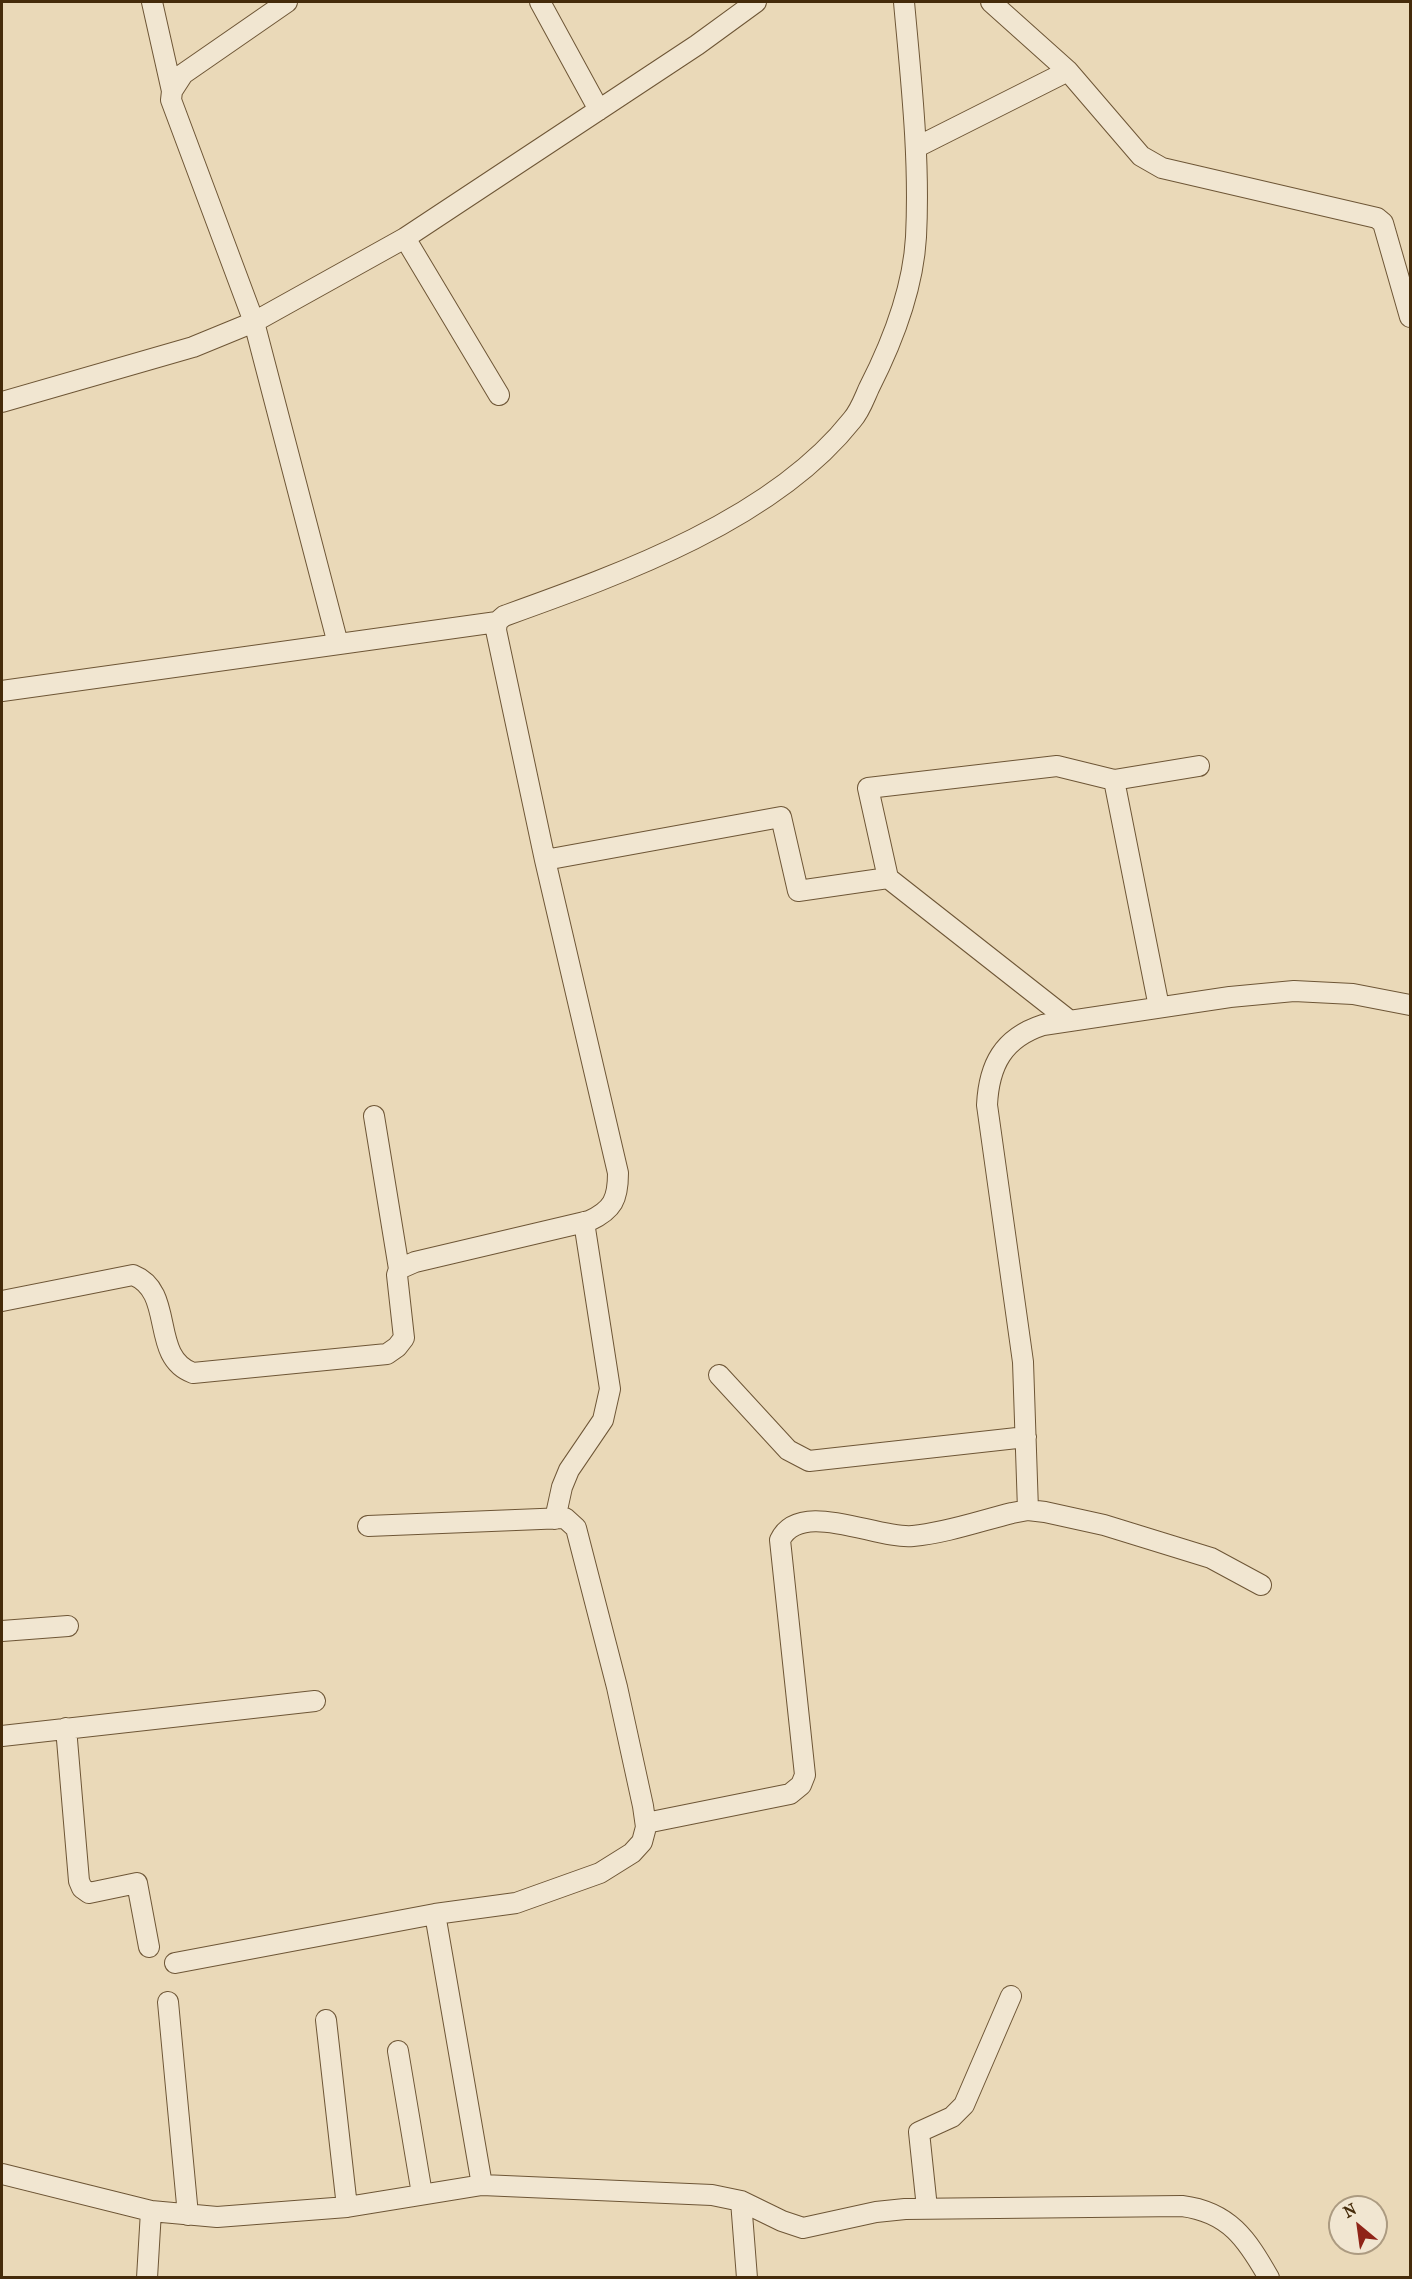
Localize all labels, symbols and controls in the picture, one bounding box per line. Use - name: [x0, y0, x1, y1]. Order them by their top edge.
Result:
- north arrow: [1328, 2195, 1388, 2255]
- text: N: [1340, 2199, 1360, 2222]

